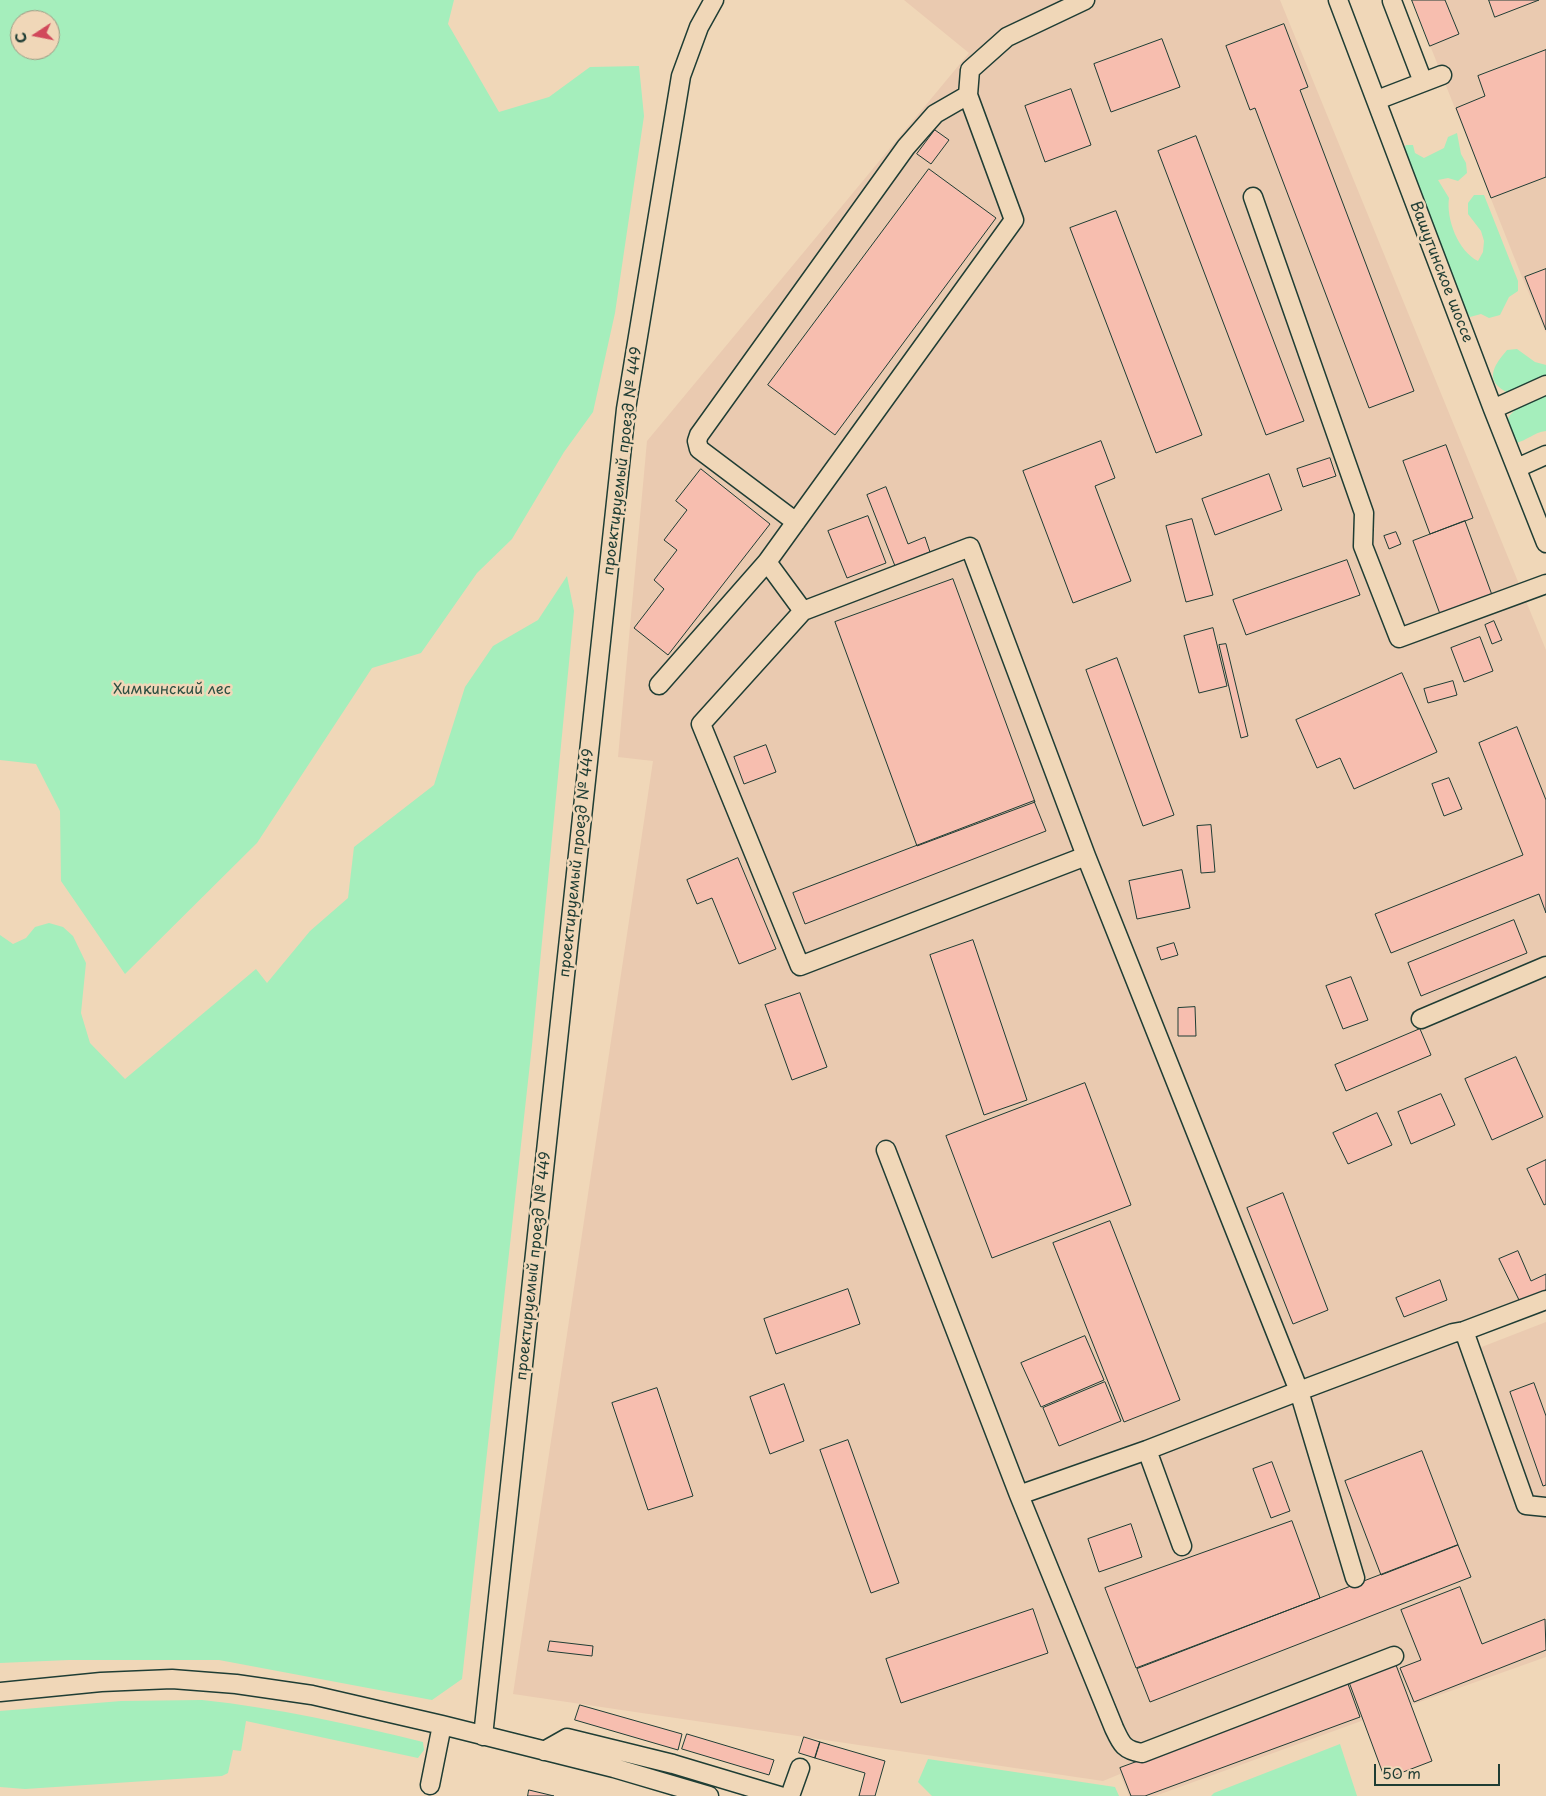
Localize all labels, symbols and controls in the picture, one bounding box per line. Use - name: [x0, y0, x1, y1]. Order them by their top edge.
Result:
- north arrow: [10, 10, 60, 60]
- text: С: [9, 31, 32, 45]
- street label: Вашутинское шоссе: [1406, 199, 1476, 345]
- street label: проектируемый проезд № 449: [600, 346, 646, 576]
- park label: Химкинский лес: [113, 681, 231, 699]
- street label: проектируемый проезд № 449: [556, 748, 598, 978]
- street label: проектируемый проезд № 449: [513, 1151, 555, 1381]
- scale bar: [1376, 1754, 1502, 1786]
- text: 50 m: [1382, 1761, 1421, 1784]

